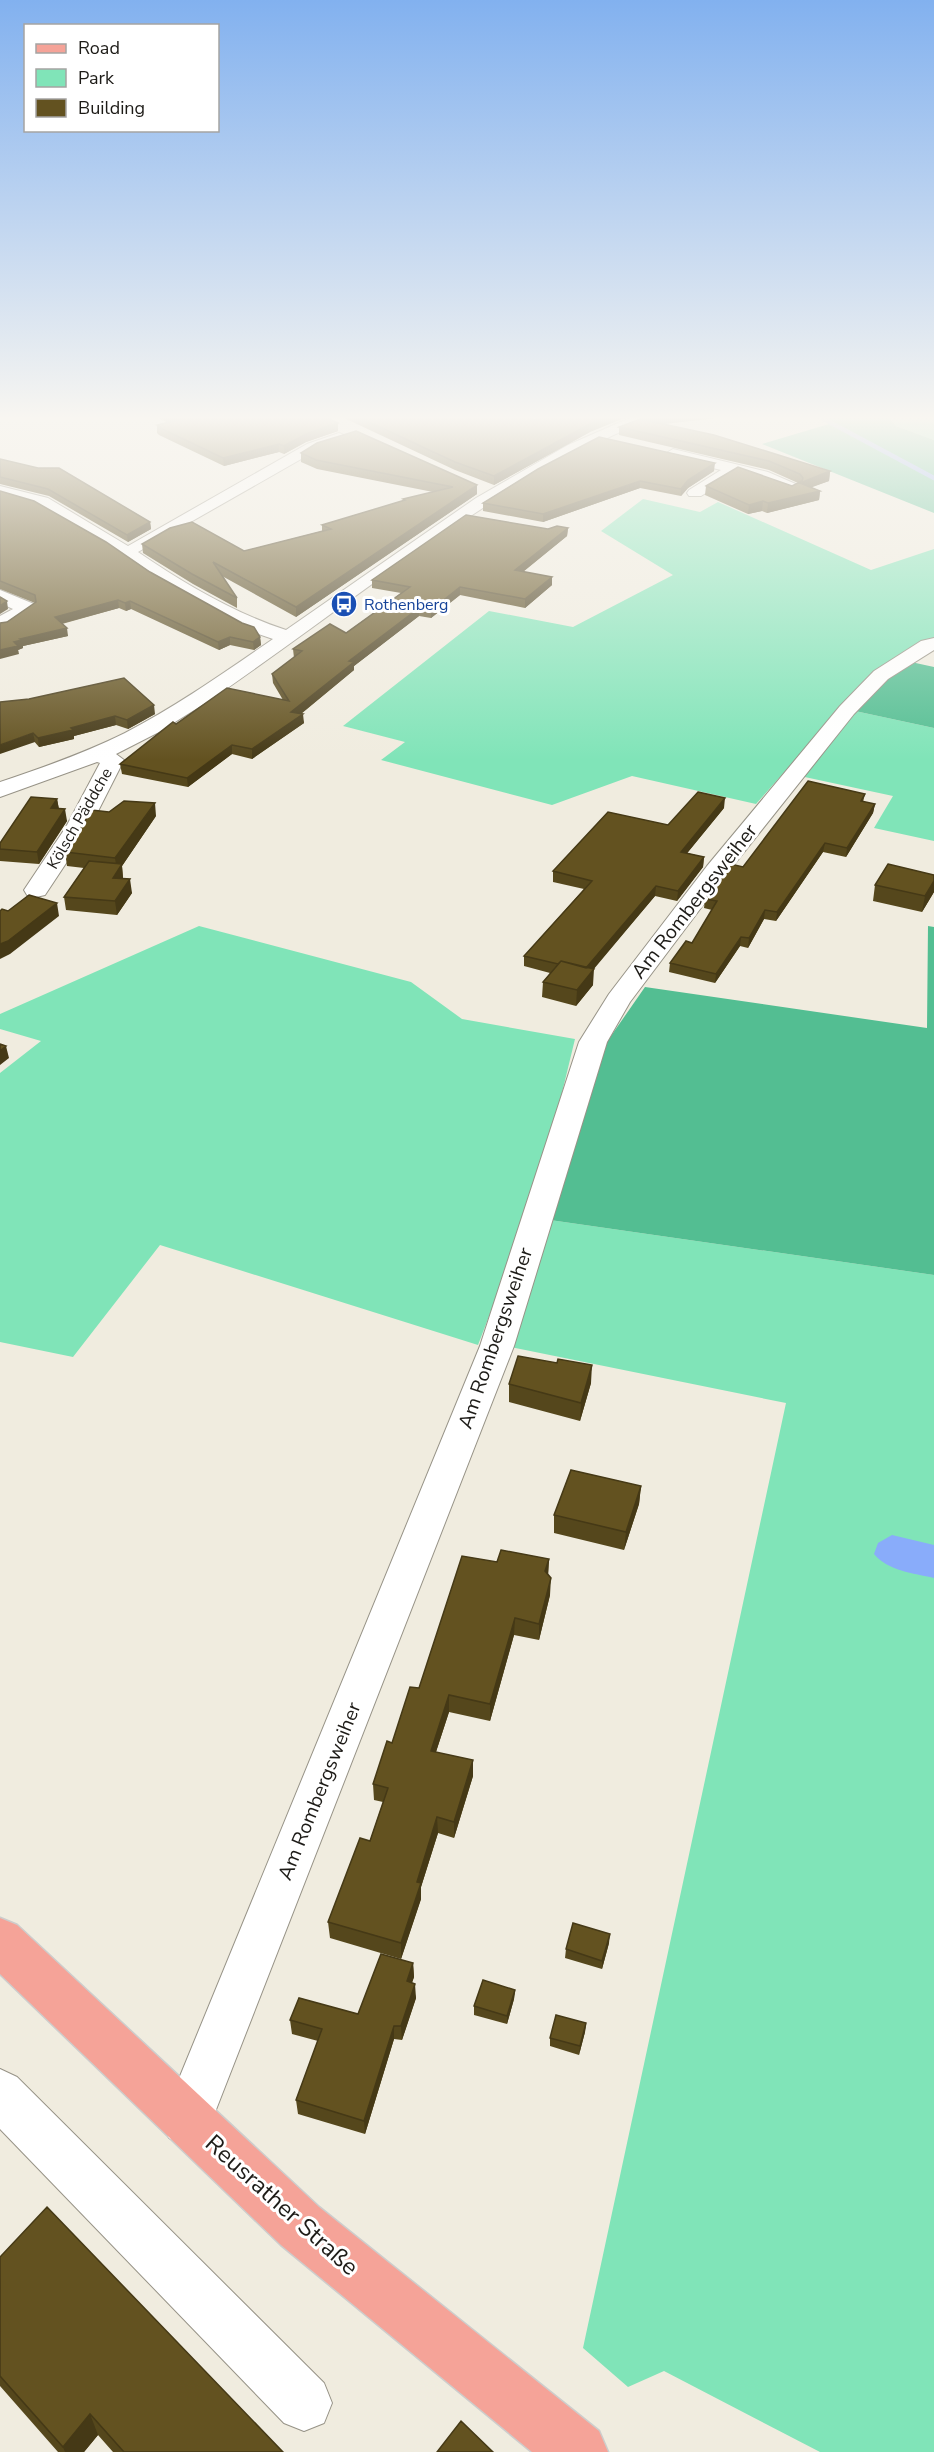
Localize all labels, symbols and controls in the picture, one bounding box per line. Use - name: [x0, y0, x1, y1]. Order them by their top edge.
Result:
- legend: [24, 24, 219, 132]
- text: Road: [78, 36, 120, 60]
- text: Park: [78, 66, 115, 90]
- text: Building: [78, 96, 145, 120]
- bus stop icon: Rothenberg: [329, 589, 359, 619]
- place label: Rothenberg: [364, 594, 448, 616]
- street label: Kölsch Päddche: [42, 764, 118, 873]
- street label: Am Rombergsweiher: [625, 818, 763, 984]
- street label: Am Rombergsweiher: [452, 1244, 539, 1432]
- street label: Am Rombergsweiher: [271, 1698, 368, 1884]
- street label: Reusrather Straße: [198, 2127, 366, 2283]

